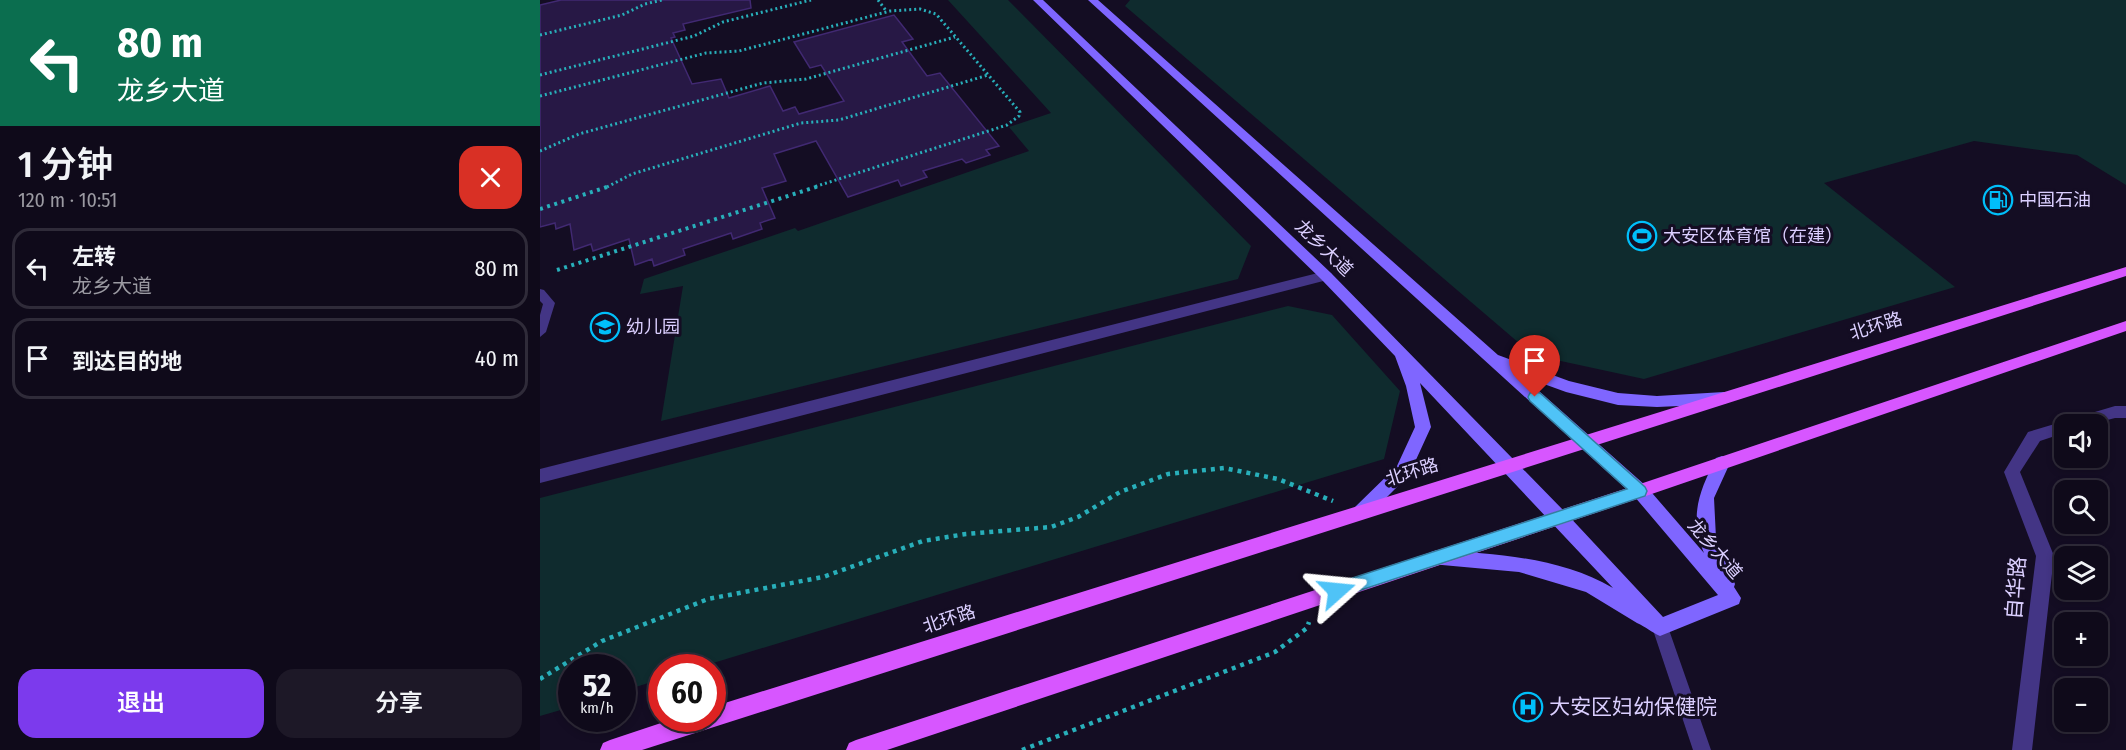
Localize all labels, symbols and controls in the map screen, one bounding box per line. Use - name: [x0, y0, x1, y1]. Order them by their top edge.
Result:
- text: 80 m: [117, 18, 203, 68]
- icon: left: [18, 24, 96, 102]
- text: 龙乡大道: [117, 75, 225, 107]
- text: 1 分钟: [18, 143, 113, 187]
- button: close: [459, 146, 522, 209]
- fuel station icon: 中国石油: [1982, 184, 2014, 216]
- text: 120 m · 10:51: [18, 188, 117, 212]
- place label: 中国石油: [2019, 189, 2091, 211]
- street label: 龙乡大道: [1290, 215, 1358, 281]
- sports icon: 大安区体育馆（在建）: [1626, 220, 1658, 252]
- place label: 大安区体育馆（在建）: [1663, 225, 1843, 247]
- text: 左转: [72, 243, 116, 270]
- icon: left: [21, 252, 54, 285]
- text: 80 m: [474, 255, 519, 282]
- text: 龙乡大道: [72, 274, 152, 298]
- street label: 北环路: [1847, 308, 1905, 344]
- school or university icon: 幼儿园: [589, 311, 621, 343]
- place label: 幼儿园: [626, 316, 680, 338]
- pin: [1509, 335, 1560, 397]
- icon: arrive: [21, 342, 54, 375]
- icon: arrive: [1518, 344, 1551, 377]
- text: 40 m: [475, 345, 519, 372]
- text: 到达目的地: [72, 348, 182, 375]
- map controls: [2054, 414, 2108, 732]
- button: sound: [2054, 414, 2108, 468]
- street label: 北环路: [1383, 454, 1441, 490]
- button: search: [2054, 480, 2108, 534]
- street label: 龙乡大道: [1683, 515, 1747, 583]
- button: layers: [2054, 546, 2108, 600]
- street label: 自华路: [2001, 556, 2031, 620]
- position arrow: [1305, 559, 1369, 623]
- street label: 北环路: [920, 600, 978, 638]
- button: +: [2054, 612, 2108, 666]
- speed limit sign: 60: [648, 654, 726, 732]
- text: 52: [583, 668, 611, 704]
- button: 退出: [18, 669, 264, 738]
- button: 分享: [276, 669, 522, 738]
- button: −: [2054, 678, 2108, 732]
- hospital icon: 大安区妇幼保健院: [1512, 691, 1544, 723]
- place label: 大安区妇幼保健院: [1549, 694, 1717, 720]
- text: km/h: [580, 699, 614, 717]

